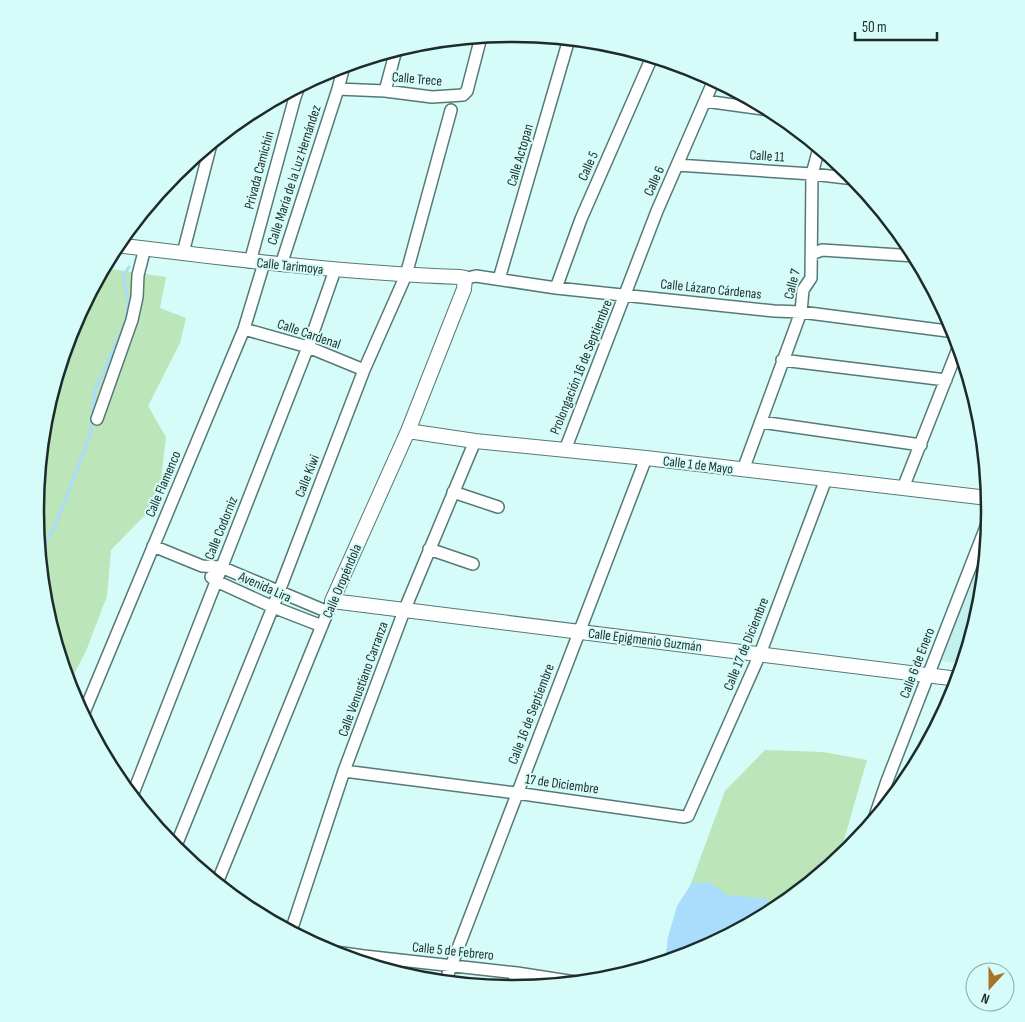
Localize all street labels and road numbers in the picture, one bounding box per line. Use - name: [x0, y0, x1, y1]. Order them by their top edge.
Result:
- street label: Calle Trece: [391, 68, 443, 90]
- street label: Calle María de la Luz Hernández: [263, 103, 325, 247]
- street label: Calle Actopan: [503, 122, 537, 188]
- street label: Privada Camichín: [240, 129, 278, 211]
- street label: Calle 11: [749, 146, 785, 166]
- street label: Calle 5: [574, 148, 602, 183]
- street label: Calle 6: [640, 163, 668, 199]
- street label: Calle Tarimoya: [256, 254, 324, 278]
- street label: Calle 7: [780, 267, 804, 301]
- street label: Calle Lázaro Cárdenas: [660, 275, 762, 303]
- street label: Prolongación 16 de Septiembre: [546, 297, 616, 437]
- street label: Calle Cardenal: [275, 315, 343, 353]
- street label: Calle Flamenco: [141, 448, 185, 520]
- street label: Calle Kiwi: [291, 452, 323, 500]
- street label: Calle 1 de Mayo: [662, 452, 734, 478]
- street label: Calle Codorniz: [201, 494, 241, 562]
- street label: Calle Oropéndola: [319, 542, 365, 620]
- street label: Avenida Lira: [235, 567, 294, 606]
- street label: Calle 17 de Diciembre: [720, 595, 772, 693]
- street label: Calle Venustiano Carranza: [334, 619, 392, 739]
- street label: Calle Epigmenio Guzmán: [587, 625, 703, 655]
- street label: Calle 6 de Enero: [896, 625, 938, 701]
- street label: Calle 16 de Septiembre: [504, 661, 558, 767]
- street label: 17 de Diciembre: [524, 770, 600, 798]
- street label: Calle 5 de Febrero: [411, 938, 495, 964]

